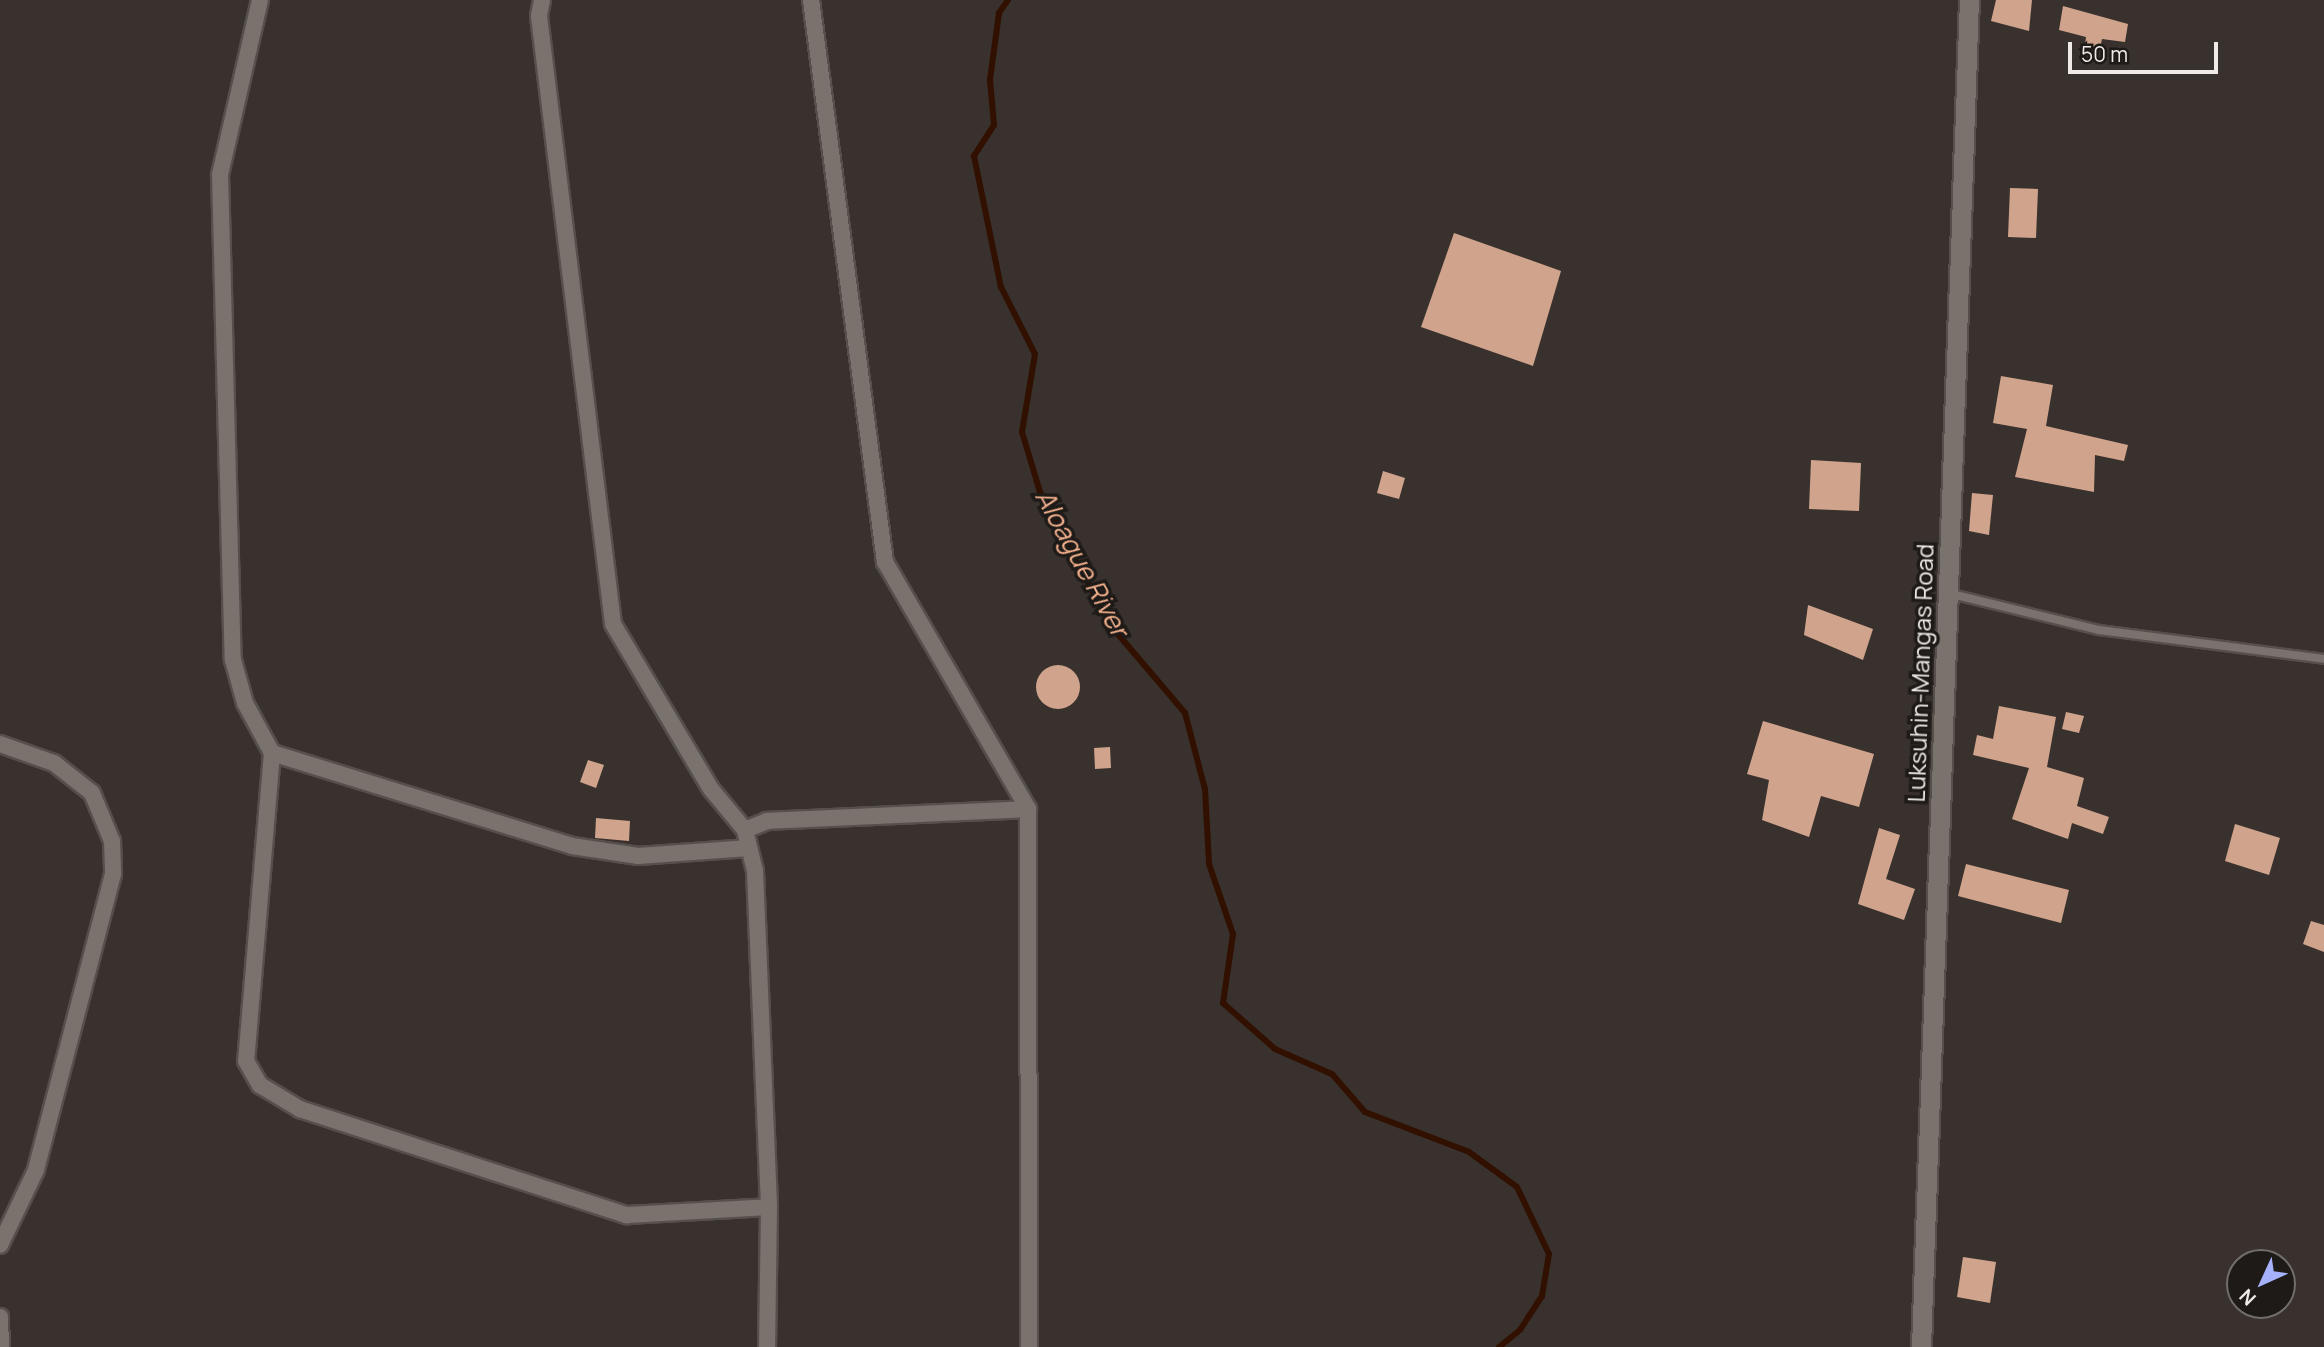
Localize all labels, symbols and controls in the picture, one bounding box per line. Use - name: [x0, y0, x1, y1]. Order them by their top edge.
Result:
- scale bar: [2072, 28, 2222, 72]
- text: 50 m: [2081, 40, 2128, 68]
- water label: Aloague River: [1029, 484, 1135, 642]
- street label: Luksuhin-Mangas Road: [1901, 543, 1939, 803]
- north arrow: [2226, 1249, 2296, 1319]
- text: N: [2234, 1283, 2262, 1311]

